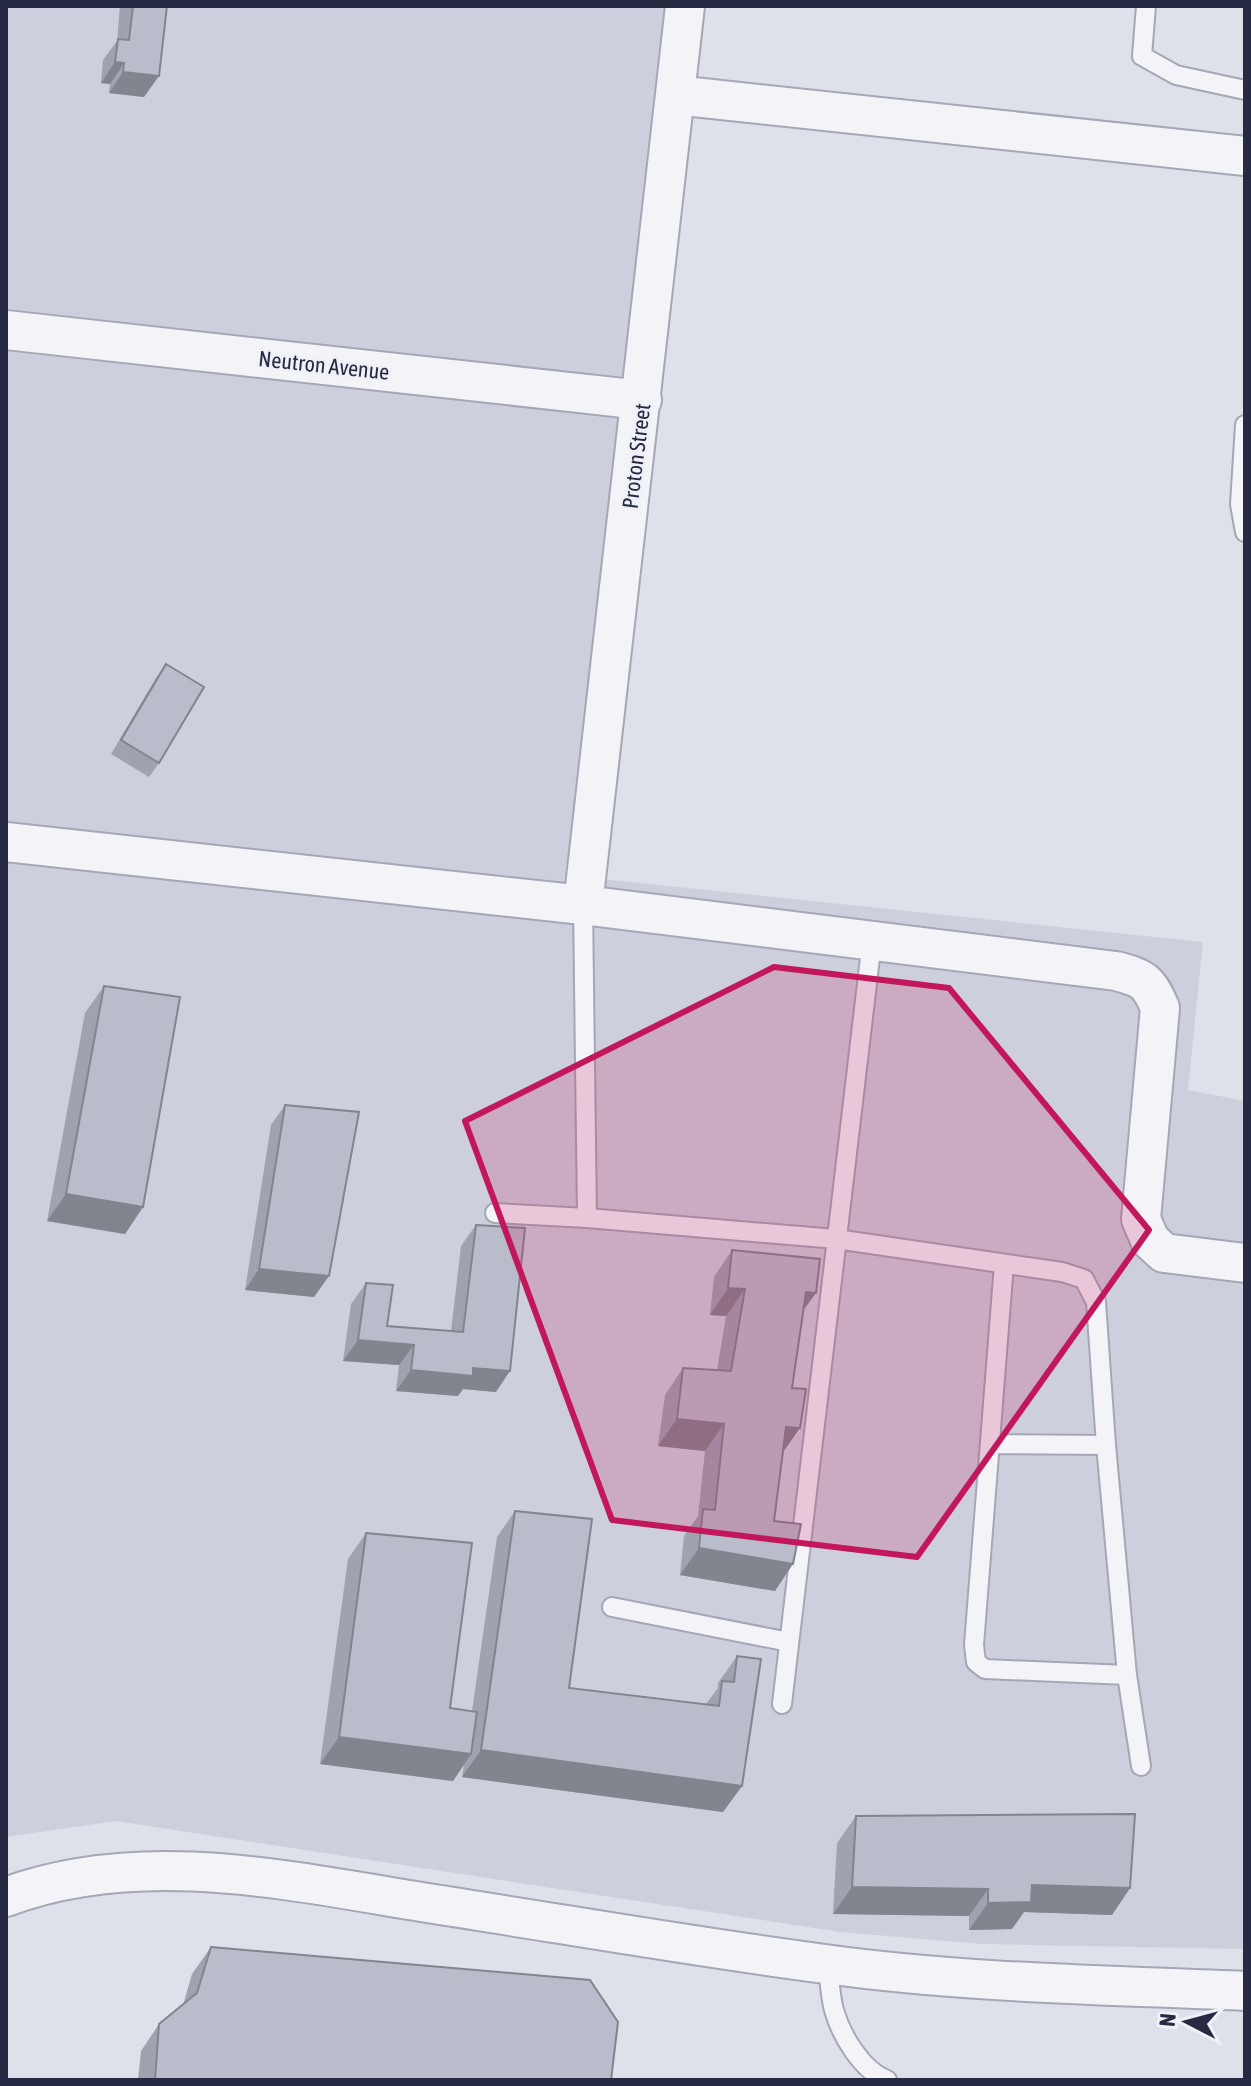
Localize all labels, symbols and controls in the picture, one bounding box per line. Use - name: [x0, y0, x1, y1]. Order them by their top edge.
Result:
- street label: Neutron Avenue: [257, 345, 391, 385]
- street label: Proton Street: [617, 402, 655, 510]
- north arrow: [1147, 1982, 1227, 2062]
- text: N: [1154, 2012, 1181, 2028]

